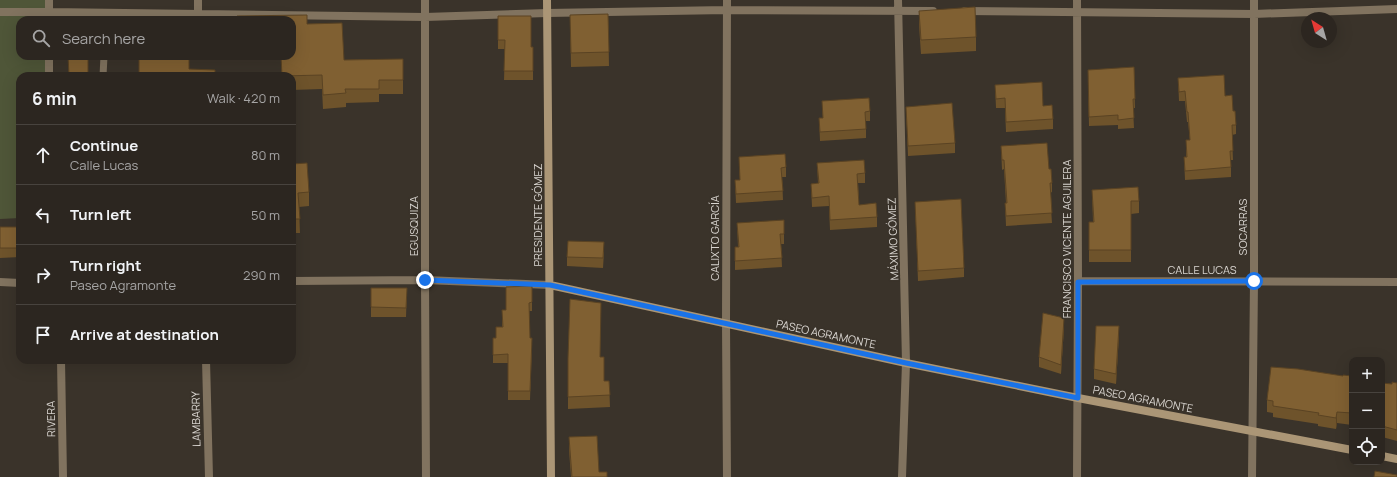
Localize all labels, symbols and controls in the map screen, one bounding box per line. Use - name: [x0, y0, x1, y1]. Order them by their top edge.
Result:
- north arrow: [1301, 12, 1337, 48]
- search box: [16, 16, 296, 60]
- icon: search: [30, 27, 52, 49]
- text: Search here: [62, 28, 145, 49]
- text: 6 min: [32, 87, 77, 110]
- text: Walk · 420 m: [207, 89, 280, 107]
- text: Continue: [70, 135, 138, 156]
- icon: ahead: [32, 144, 54, 166]
- text: 80 m: [251, 146, 280, 164]
- text: Calle Lucas: [70, 156, 138, 174]
- street label: FRANCISCO VICENTE AGUILERA: [1059, 160, 1074, 318]
- street label: PRESIDENTE GÓMEZ: [530, 163, 545, 267]
- street label: CALIXTO GARCÍA: [707, 195, 722, 281]
- street label: EGUSQUIZA: [406, 196, 421, 256]
- street label: MÁXIMO GÓMEZ: [884, 197, 901, 281]
- street label: SOCARRAS: [1235, 198, 1250, 255]
- icon: left: [32, 204, 54, 226]
- text: Turn left: [70, 204, 132, 225]
- text: 50 m: [251, 206, 280, 224]
- text: Turn right: [70, 255, 141, 276]
- street label: CALLE LUCAS: [1168, 262, 1237, 277]
- icon: right: [32, 264, 54, 286]
- text: 290 m: [243, 266, 280, 284]
- route end: [416, 271, 434, 289]
- route start: [1245, 272, 1263, 290]
- text: Paseo Agramonte: [70, 276, 176, 294]
- street label: PASEO AGRAMONTE: [775, 316, 877, 351]
- icon: arrive: [32, 324, 54, 346]
- text: Arrive at destination: [70, 324, 219, 345]
- map controls: [1349, 357, 1385, 465]
- button: +: [1349, 357, 1385, 393]
- street label: PASEO AGRAMONTE: [1092, 381, 1194, 416]
- street label: LAMBARRY: [188, 390, 203, 447]
- button: −: [1349, 393, 1385, 429]
- street label: RIVERA: [43, 401, 58, 437]
- button: locate: [1349, 429, 1385, 465]

